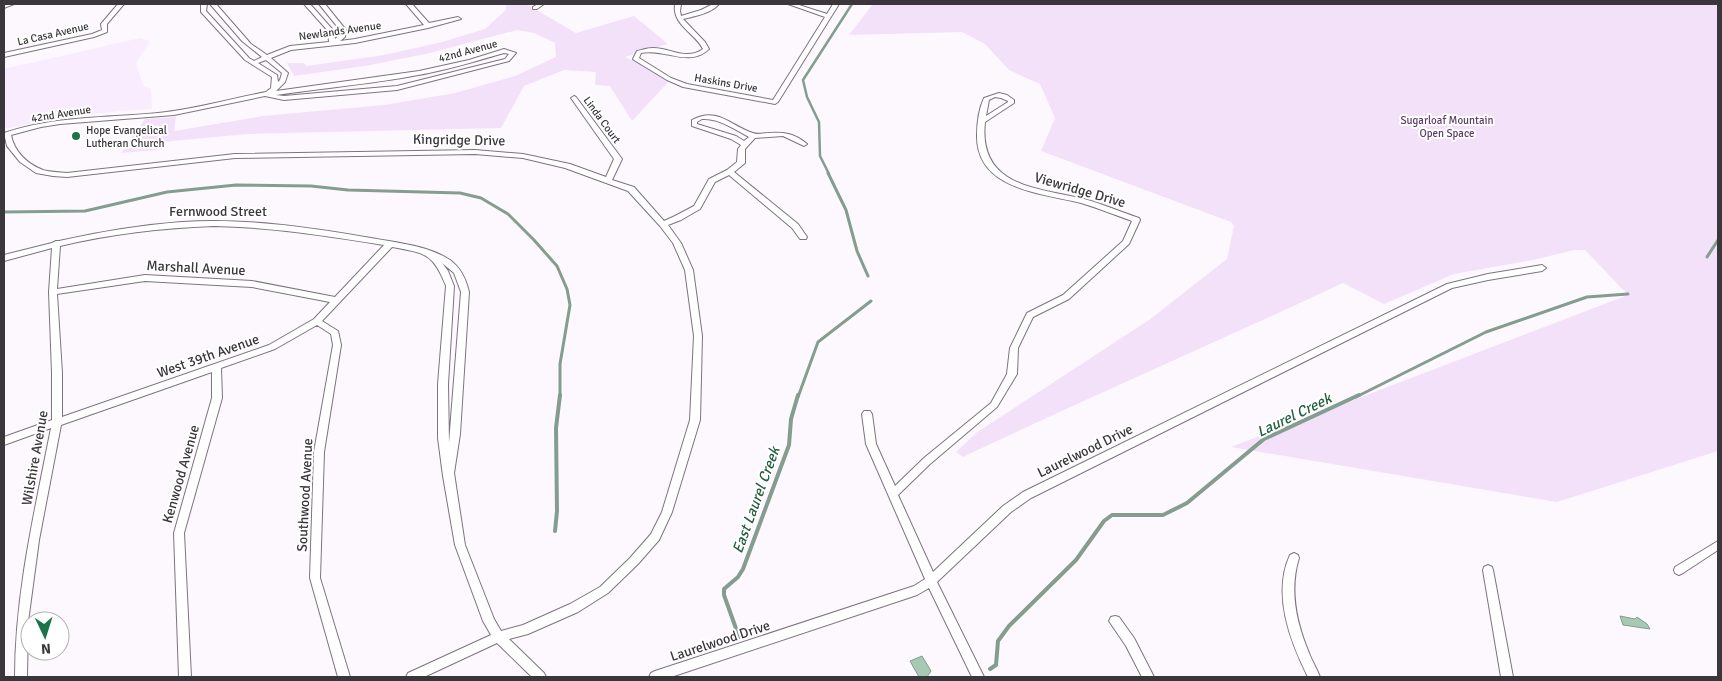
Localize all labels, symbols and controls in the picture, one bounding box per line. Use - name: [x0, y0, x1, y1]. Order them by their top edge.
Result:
- street label: La Casa Avenue: [16, 19, 90, 49]
- street label: Newlands Avenue: [298, 19, 382, 43]
- street label: 42nd Avenue: [437, 37, 499, 65]
- street label: Haskins Drive: [693, 71, 759, 95]
- street label: Linda Court: [581, 94, 623, 146]
- street label: 42nd Avenue: [30, 103, 92, 125]
- park label: Sugarloaf Mountain Open Space: [1400, 114, 1494, 140]
- place label: Hope Evangelical Lutheran Church: [86, 124, 167, 150]
- marker: Hope Evangelical Lutheran Church: [70, 130, 82, 142]
- street label: Kingridge Drive: [413, 131, 505, 149]
- street label: Viewridge Drive: [1032, 169, 1128, 211]
- street label: Fernwood Street: [169, 203, 267, 220]
- street label: Marshall Avenue: [146, 257, 246, 279]
- street label: West 39th Avenue: [155, 331, 261, 381]
- water label: Laurel Creek: [1254, 389, 1336, 441]
- street label: Wilshire Avenue: [18, 409, 52, 507]
- street label: Laurelwood Drive: [1034, 421, 1136, 481]
- street label: Kenwood Avenue: [159, 423, 203, 525]
- street label: Southwood Avenue: [294, 438, 316, 552]
- water label: East Laurel Creek: [728, 443, 784, 556]
- north arrow: [20, 611, 70, 661]
- street label: Laurelwood Drive: [668, 617, 772, 665]
- text: N: [40, 640, 51, 657]

